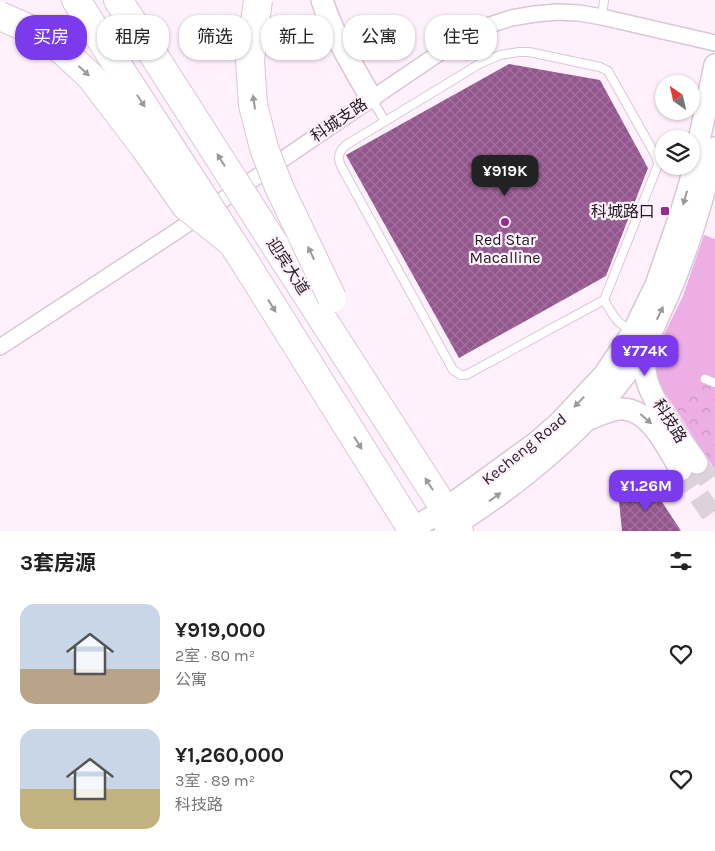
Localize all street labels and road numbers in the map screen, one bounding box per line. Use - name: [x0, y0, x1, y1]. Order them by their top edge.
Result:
- street label: 科城支路: [307, 94, 371, 146]
- street label: 迎宾大道: [263, 234, 313, 298]
- street label: 科技路: [649, 396, 691, 446]
- street label: Kecheng Road: [478, 409, 570, 489]

